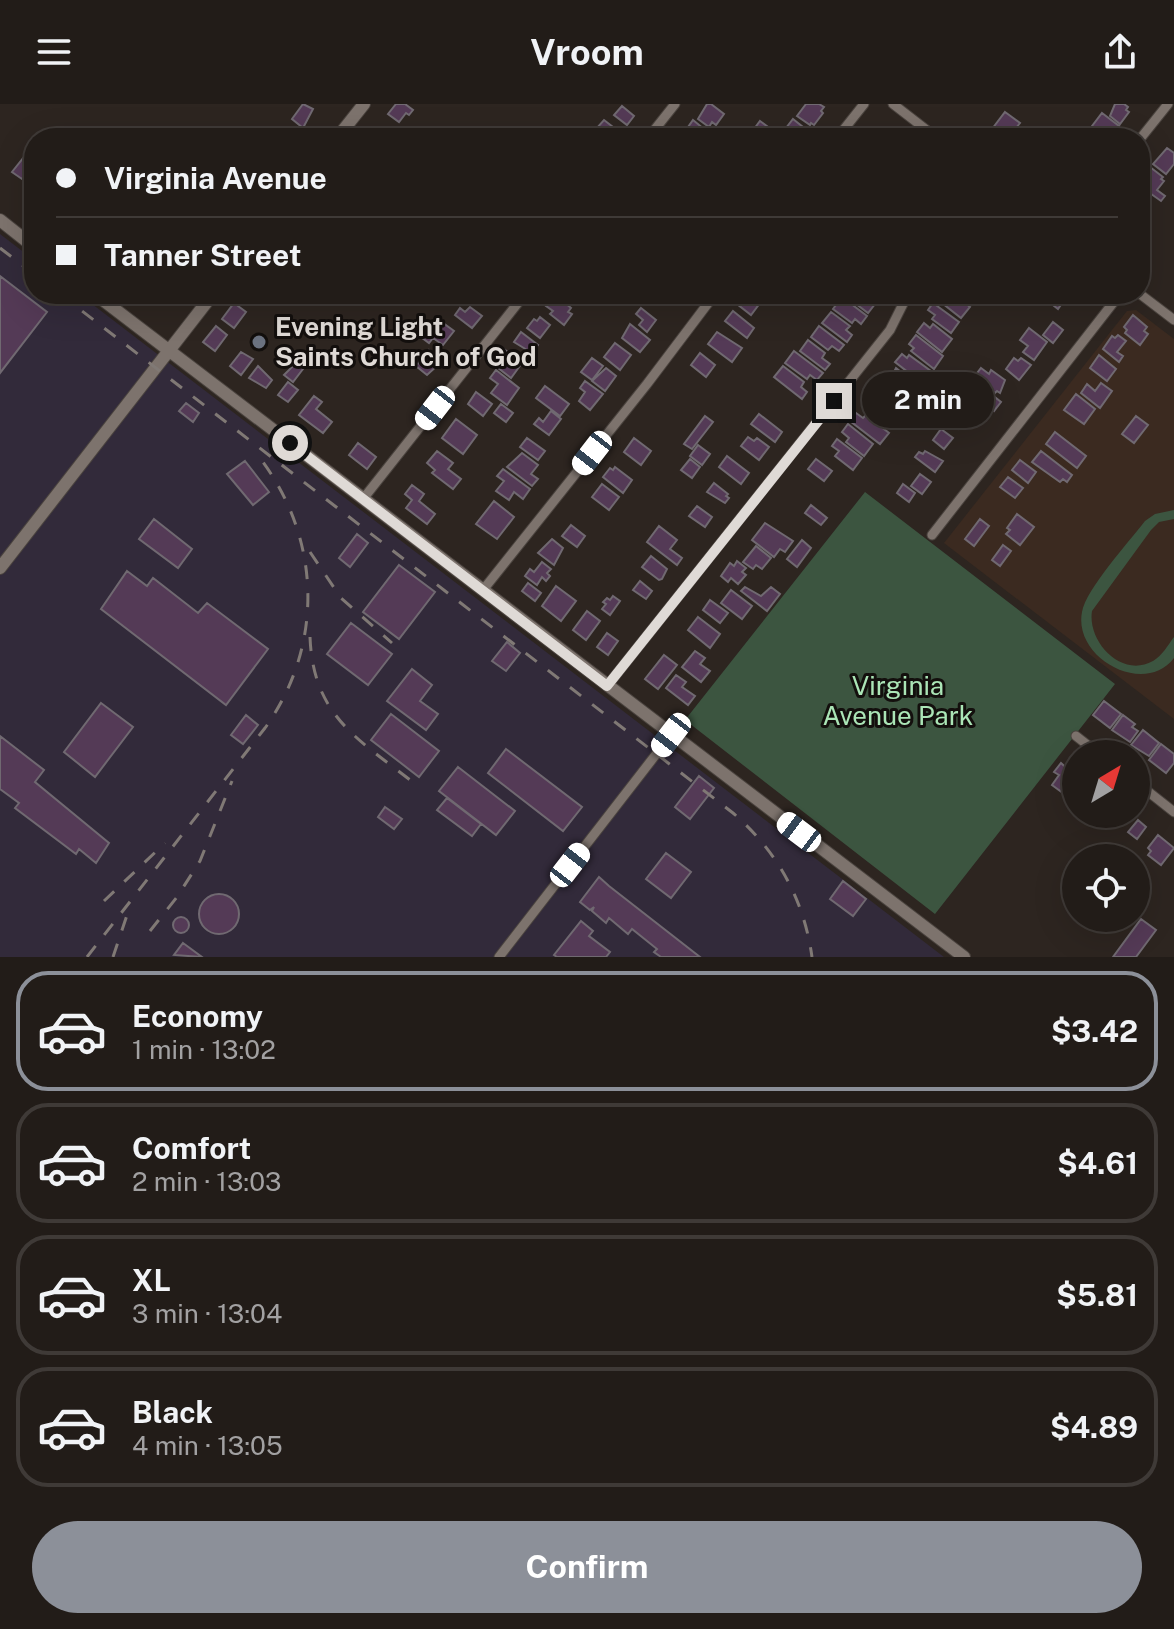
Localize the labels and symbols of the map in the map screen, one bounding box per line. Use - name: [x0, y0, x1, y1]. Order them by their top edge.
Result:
- place label: Evening Light Saints Church of God: [275, 311, 536, 372]
- marker: Evening Light Saints Church of God: [250, 333, 268, 351]
- callout: 2 min: [862, 373, 994, 429]
- car: [411, 382, 459, 434]
- route end: [816, 383, 852, 419]
- route start: [272, 425, 308, 461]
- car: [568, 427, 616, 479]
- park label: Virginia Avenue Park: [823, 670, 973, 731]
- car: [647, 709, 695, 761]
- north arrow: [1062, 740, 1150, 828]
- car: [773, 808, 825, 856]
- car: [546, 839, 594, 891]

